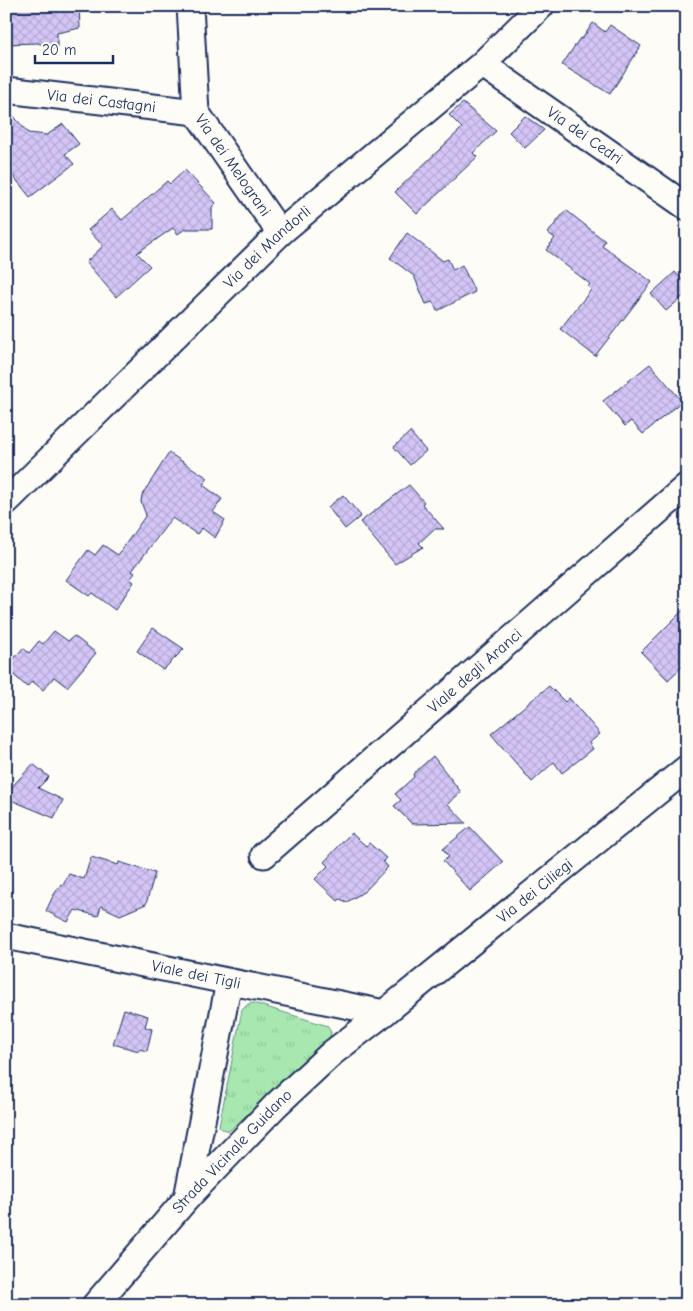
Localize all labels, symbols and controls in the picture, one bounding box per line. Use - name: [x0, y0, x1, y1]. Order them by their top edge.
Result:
- scale bar: [35, 32, 112, 64]
- text: 20 m: [42, 41, 76, 59]
- street label: Via dei Castagni: [46, 86, 157, 116]
- street label: Via dei Cedri: [543, 103, 626, 168]
- street label: Via dei Melograni: [191, 111, 275, 220]
- street label: Via dei Mandorli: [220, 202, 314, 292]
- street label: Viale degli Aranci: [424, 625, 526, 717]
- street label: Via dei Ciliegi: [493, 855, 576, 927]
- street label: Viale dei Tigli: [150, 957, 242, 993]
- street label: Strada Vicinale Guidano: [169, 1086, 296, 1217]

